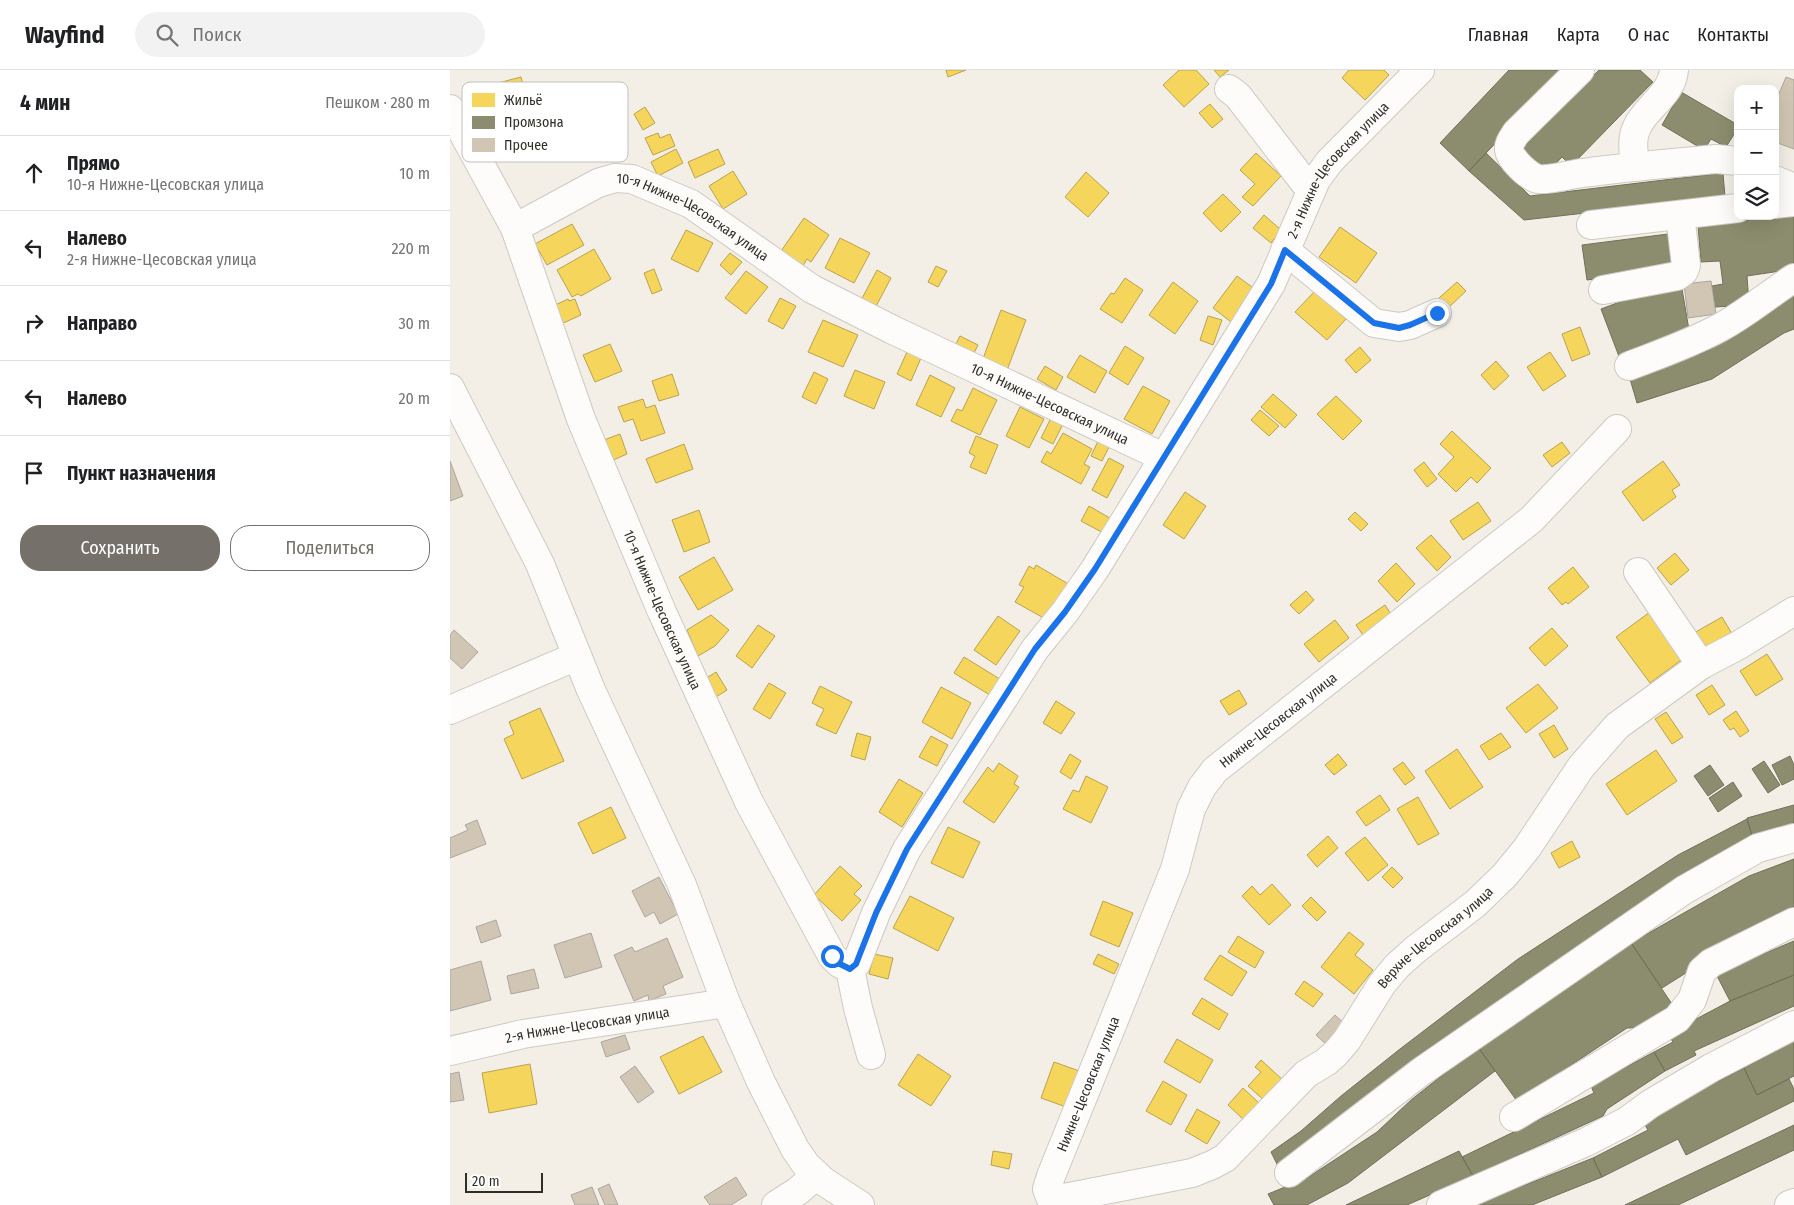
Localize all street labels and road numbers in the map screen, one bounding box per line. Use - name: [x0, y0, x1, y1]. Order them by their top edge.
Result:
- street label: 2-я Нижне-Цесовская улица: [1284, 98, 1393, 241]
- street label: 10-я Нижне-Цесовская улица: [616, 170, 772, 265]
- street label: 10-я Нижне-Цесовская улица: [968, 360, 1131, 449]
- street label: 10-я Нижне-Цесовская улица: [620, 527, 704, 693]
- street label: Нижне-Цесовская улица: [1216, 669, 1341, 772]
- street label: Верхне-Цесовская улица: [1374, 883, 1497, 992]
- street label: 2-я Нижне-Цесовская улица: [504, 1004, 671, 1047]
- street label: Нижне-Цесовская улица: [1054, 1014, 1123, 1154]

